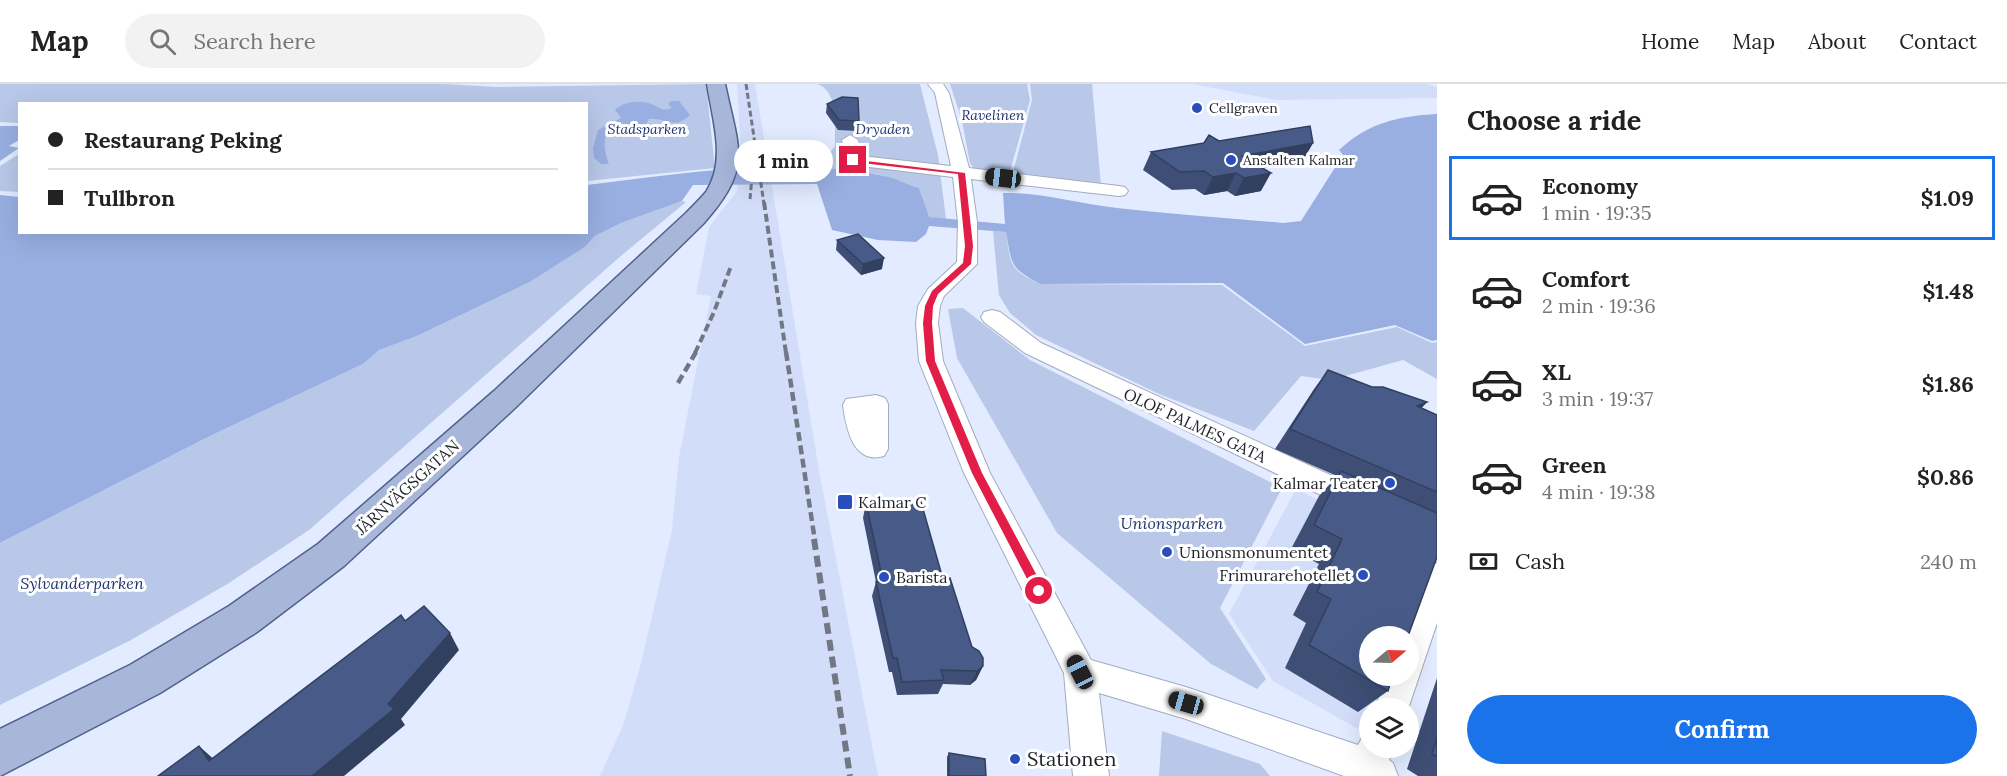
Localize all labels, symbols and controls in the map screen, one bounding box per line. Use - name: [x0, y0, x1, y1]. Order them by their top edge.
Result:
- search box: [125, 14, 545, 68]
- text: Map: [30, 23, 89, 59]
- icon: search: [146, 25, 179, 58]
- text: Search here: [194, 27, 316, 55]
- text: Home: [1641, 28, 1699, 55]
- text: Map: [1732, 28, 1775, 55]
- text: About: [1808, 28, 1866, 55]
- text: Contact: [1899, 28, 1977, 55]
- place label: Cellgraven: [1209, 99, 1278, 117]
- marker: Cellgraven: [1190, 101, 1204, 115]
- text: Choose a ride: [1467, 103, 1641, 137]
- park label: Ravelinen: [962, 106, 1025, 124]
- park label: Stadsparken: [608, 120, 687, 138]
- park label: Dryaden: [856, 120, 911, 138]
- text: Restaurang Peking: [84, 126, 282, 154]
- callout: 1 min: [733, 139, 832, 181]
- route end: [839, 146, 866, 173]
- text: 1 min: [758, 148, 809, 173]
- place label: Anstalten Kalmar: [1242, 151, 1355, 169]
- marker: Anstalten Kalmar: [1224, 153, 1238, 167]
- car: [984, 167, 1022, 189]
- icon: car: [1470, 171, 1524, 225]
- text: Economy: [1542, 172, 1638, 200]
- text: Tullbron: [84, 184, 175, 212]
- text: $1.09: [1921, 184, 1974, 212]
- text: 1 min · 19:35: [1542, 200, 1652, 225]
- icon: car: [1470, 264, 1524, 318]
- text: Comfort: [1542, 265, 1630, 293]
- text: $1.48: [1922, 277, 1974, 305]
- text: 2 min · 19:36: [1542, 293, 1656, 318]
- icon: car: [1470, 357, 1524, 411]
- text: XL: [1542, 358, 1571, 386]
- text: $1.86: [1922, 370, 1974, 398]
- street label: OLOF PALMES GATA: [1121, 383, 1270, 467]
- text: 3 min · 19:37: [1542, 386, 1653, 411]
- street label: JÄRNVÄGSGATAN: [350, 435, 463, 539]
- icon: car: [1470, 450, 1524, 504]
- text: Green: [1542, 451, 1607, 479]
- text: $0.86: [1917, 463, 1974, 491]
- place label: Kalmar Teater: [1273, 473, 1378, 493]
- marker: Kalmar Teater: [1383, 476, 1397, 490]
- text: 4 min · 19:38: [1542, 479, 1655, 504]
- place label: Kalmar C: [858, 492, 926, 512]
- marker: Kalmar C: [836, 493, 854, 511]
- park label: Unionsparken: [1121, 513, 1224, 533]
- place label: Unionsmonumentet: [1179, 542, 1329, 562]
- marker: Unionsmonumentet: [1160, 545, 1174, 559]
- icon: cash: [1467, 545, 1500, 578]
- text: Cash: [1515, 547, 1565, 575]
- text: 240 m: [1920, 549, 1977, 574]
- place label: Frimurarehotellet: [1219, 565, 1352, 585]
- place label: Barista: [896, 567, 948, 587]
- marker: Frimurarehotellet: [1356, 568, 1370, 582]
- marker: Barista: [877, 570, 891, 584]
- park label: Sylvanderparken: [20, 573, 144, 593]
- route start: [1025, 577, 1052, 604]
- north arrow: [1359, 626, 1419, 686]
- map controls: [1359, 626, 1419, 758]
- car: [1064, 652, 1096, 692]
- car: [1166, 689, 1206, 717]
- button: Confirm: [1467, 695, 1977, 764]
- button: layers: [1359, 698, 1419, 758]
- place label: Stationen: [1027, 746, 1116, 771]
- marker: Stationen: [1008, 752, 1022, 766]

